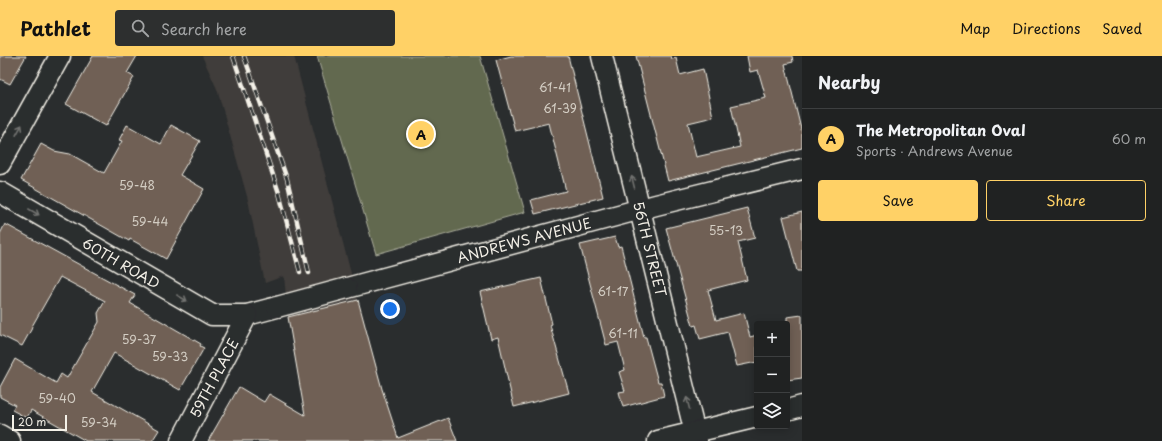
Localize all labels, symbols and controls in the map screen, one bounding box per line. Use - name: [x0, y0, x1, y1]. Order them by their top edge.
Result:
- search box: [115, 10, 395, 46]
- text: Pathlet: [20, 14, 91, 42]
- icon: search: [129, 17, 151, 39]
- text: Search here: [161, 17, 247, 40]
- text: Map: [960, 18, 990, 39]
- text: Directions: [1012, 18, 1080, 39]
- text: Saved: [1102, 18, 1142, 39]
- text: Nearby: [818, 69, 880, 95]
- house number: 61-41: [539, 78, 571, 96]
- house number: 61-39: [543, 99, 577, 117]
- text: The Metropolitan Oval: [856, 118, 1026, 141]
- pin: A: [408, 119, 434, 149]
- one-way arrow: [16, 124, 23, 136]
- text: A: [826, 129, 836, 148]
- text: 60 m: [1112, 129, 1146, 148]
- text: Sports · Andrews Avenue: [856, 141, 1013, 160]
- house number: 59-48: [119, 176, 155, 194]
- one-way arrow: [629, 176, 636, 189]
- button: Save: [818, 180, 978, 221]
- button: Share: [986, 180, 1146, 221]
- street label: 56TH STREET: [628, 199, 672, 299]
- one-way arrow: [28, 209, 40, 217]
- house number: 59-44: [132, 212, 168, 230]
- street label: ANDREWS AVENUE: [455, 212, 593, 268]
- house number: 55-13: [709, 221, 743, 239]
- street label: 60TH ROAD: [78, 232, 164, 294]
- house number: 61-17: [598, 282, 629, 300]
- one-way arrow: [176, 295, 188, 303]
- your location: [380, 299, 400, 319]
- map controls: [754, 321, 790, 429]
- button: +: [754, 321, 790, 357]
- house number: 61-11: [608, 324, 638, 342]
- house number: 59-37: [122, 330, 157, 348]
- street label: 59TH PLACE: [184, 335, 244, 421]
- house number: 59-33: [152, 347, 188, 365]
- button: −: [754, 357, 790, 393]
- house number: 59-40: [38, 389, 76, 407]
- button: layers: [754, 393, 790, 429]
- one-way arrow: [684, 397, 691, 410]
- scale bar: [12, 413, 67, 432]
- text: 20 m: [18, 413, 46, 430]
- house number: 59-34: [81, 413, 117, 431]

